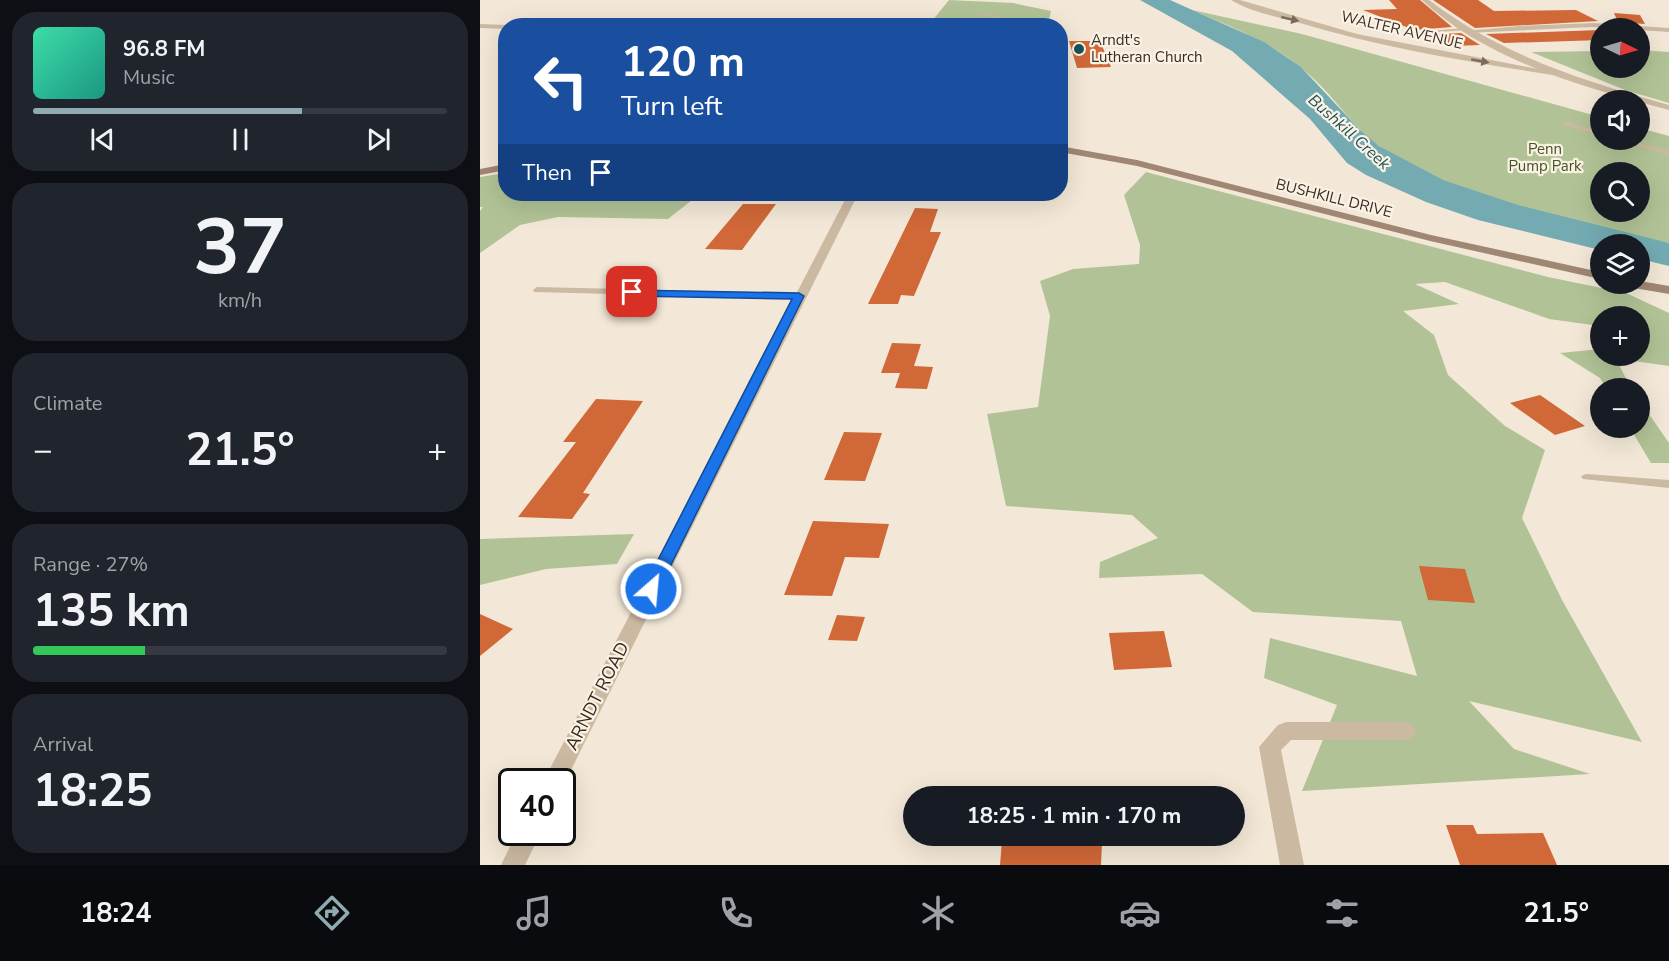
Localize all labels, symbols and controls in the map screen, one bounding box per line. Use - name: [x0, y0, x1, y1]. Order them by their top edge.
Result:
- street label: WALTER AVENUE: [1339, 6, 1465, 54]
- one-way arrow: [1281, 14, 1299, 24]
- north arrow: [1590, 18, 1650, 78]
- map controls: [1590, 18, 1650, 438]
- place label: Arndt's Lutheran Church: [1091, 30, 1203, 67]
- text: 96.8 FM: [123, 34, 205, 64]
- text: 120 m: [621, 34, 745, 91]
- icon: left: [522, 42, 600, 120]
- marker: Arndt's Lutheran Church: [1072, 42, 1086, 56]
- one-way arrow: [1471, 57, 1490, 66]
- text: Music: [123, 64, 175, 91]
- text: Turn left: [621, 88, 722, 125]
- water label: Bushkill Creek: [1303, 89, 1395, 175]
- button: sound: [1590, 90, 1650, 150]
- icon: previous: [86, 123, 119, 156]
- icon: pause: [224, 123, 257, 156]
- icon: next: [362, 123, 395, 156]
- park label: Penn Pump Park: [1508, 139, 1582, 176]
- icon: arrive: [584, 156, 617, 189]
- text: Then: [522, 158, 572, 188]
- button: search: [1590, 162, 1650, 222]
- street label: BUSHKILL DRIVE: [1274, 174, 1394, 222]
- text: 37: [193, 194, 287, 301]
- button: layers: [1590, 234, 1650, 294]
- pin: [606, 266, 657, 317]
- icon: arrive: [615, 275, 648, 308]
- text: km/h: [218, 287, 262, 314]
- button: +: [1590, 306, 1650, 366]
- button: −: [1590, 378, 1650, 438]
- text: Climate: [33, 390, 102, 417]
- text: 21.5°: [185, 420, 295, 481]
- text: −: [33, 428, 53, 473]
- text: +: [427, 428, 447, 473]
- text: Range · 27%: [33, 551, 148, 578]
- position arrow: [619, 557, 683, 621]
- text: 135 km: [33, 581, 190, 642]
- street label: ARNDT ROAD: [559, 638, 635, 754]
- text: Arrival: [33, 731, 93, 758]
- text: 18:25: [33, 761, 152, 822]
- speed limit sign: 40: [498, 768, 576, 846]
- text: 18:25 · 1 min · 170 m: [967, 801, 1181, 831]
- icon: directions: [311, 892, 353, 934]
- icon: music: [513, 892, 555, 934]
- icon: phone: [715, 892, 757, 934]
- icon: climate: [917, 892, 959, 934]
- icon: car: [1119, 892, 1161, 934]
- icon: filters: [1321, 892, 1363, 934]
- text: 18:24: [80, 895, 151, 932]
- text: 21.5°: [1523, 895, 1589, 932]

